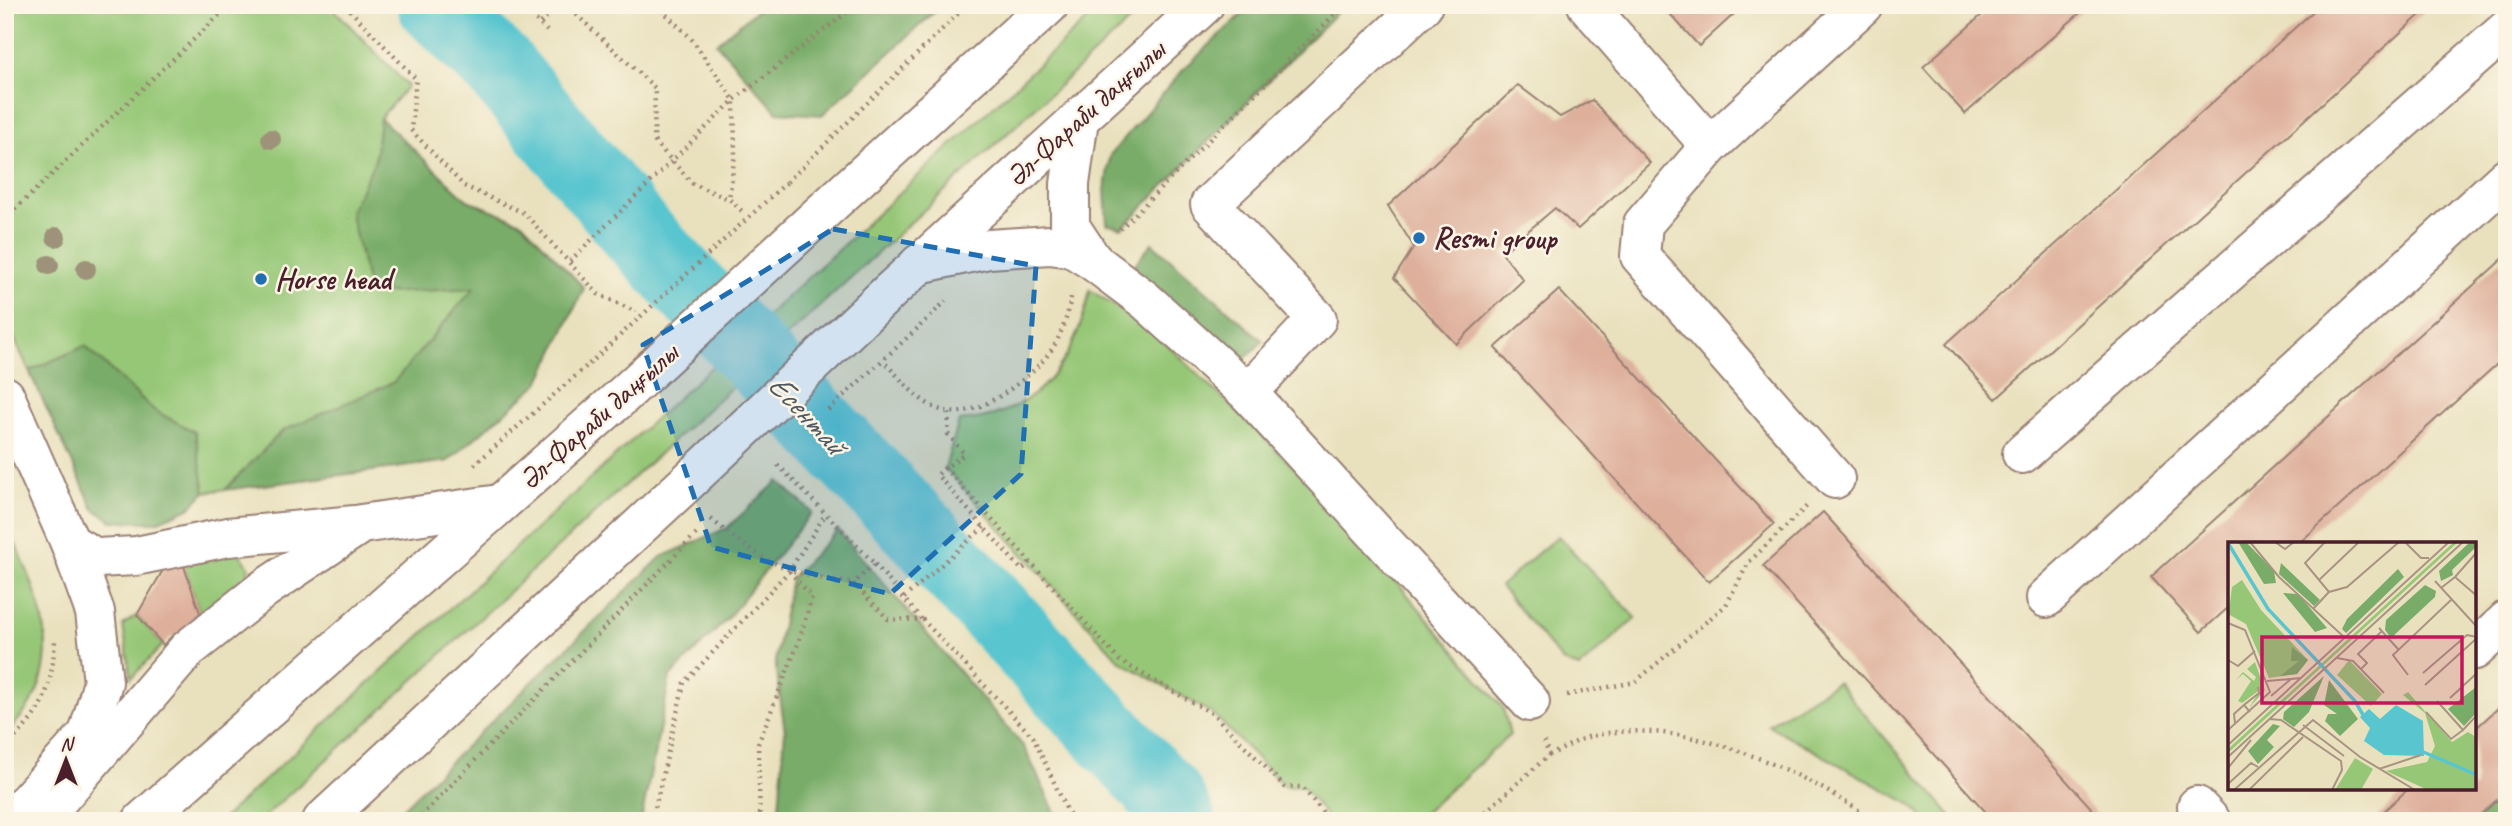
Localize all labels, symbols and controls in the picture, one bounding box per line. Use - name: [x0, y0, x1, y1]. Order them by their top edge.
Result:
- street label: Әл-Фараби даңғылы: [997, 30, 1174, 195]
- place label: Resmi group: [1433, 219, 1559, 257]
- marker: Resmi group: [1411, 230, 1427, 246]
- place label: Horse head: [275, 260, 396, 298]
- marker: Horse head: [253, 271, 269, 287]
- street label: Әл-Фараби даңғылы: [510, 333, 687, 498]
- water label: Есентай: [759, 365, 859, 468]
- inset map: [2228, 542, 2477, 791]
- north arrow: [32, 724, 102, 794]
- text: N: [60, 732, 75, 756]

